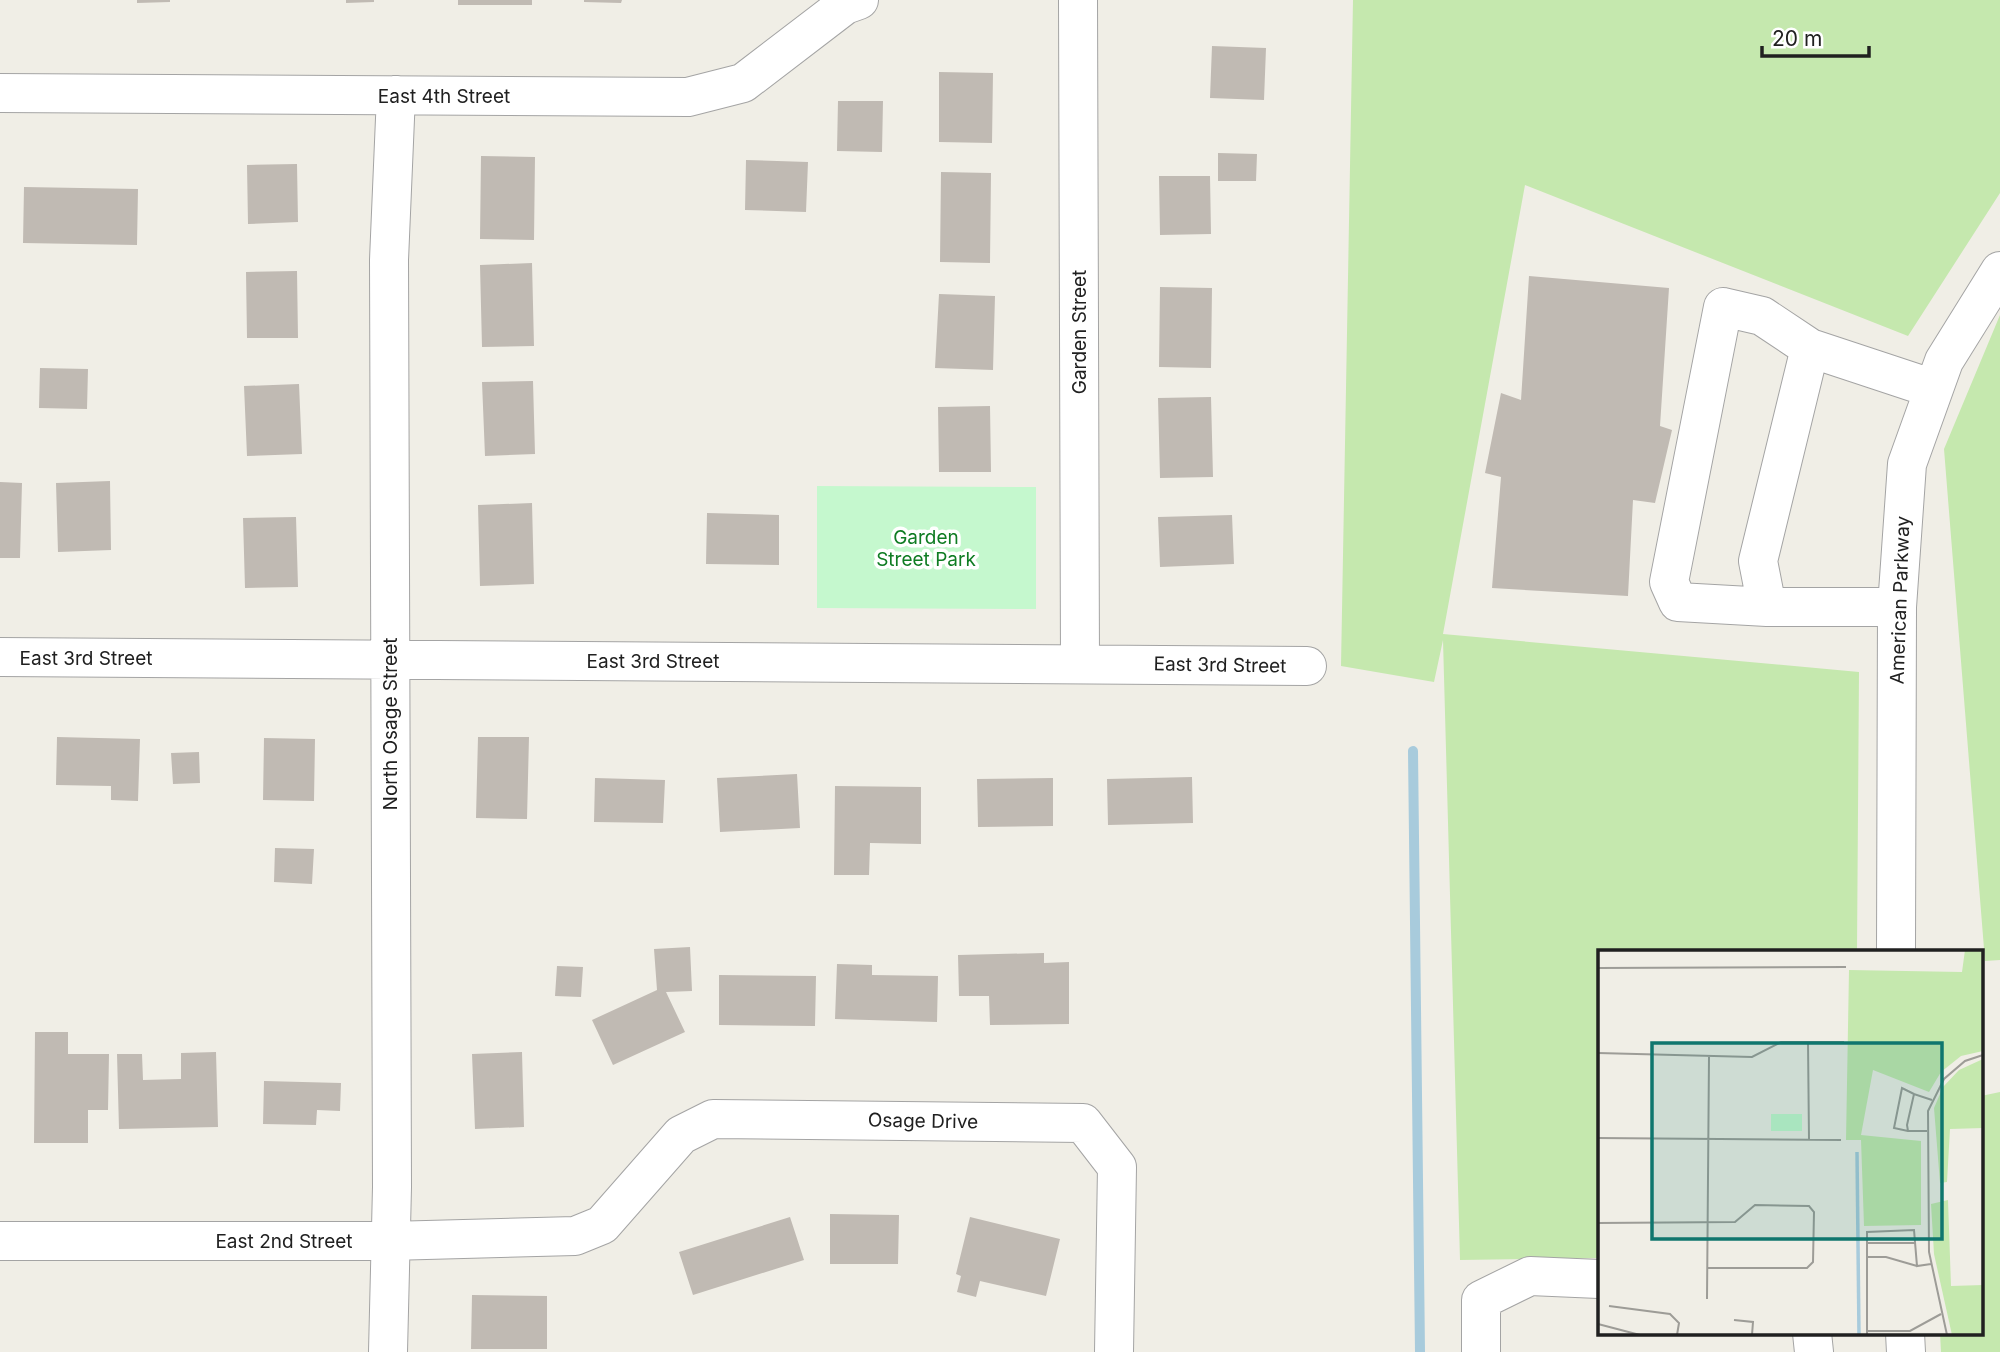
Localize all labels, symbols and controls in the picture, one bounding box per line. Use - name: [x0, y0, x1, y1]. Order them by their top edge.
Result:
- scale bar: [1762, 14, 1869, 58]
- text: 20 m: [1772, 26, 1822, 51]
- street label: East 4th Street: [378, 85, 510, 108]
- street label: Garden Street: [1068, 270, 1091, 394]
- street label: American Parkway: [1886, 515, 1914, 685]
- park label: Garden Street Park: [876, 526, 976, 571]
- street label: North Osage Street: [379, 638, 402, 810]
- street label: East 3rd Street: [20, 647, 152, 670]
- street label: East 3rd Street: [587, 650, 719, 673]
- street label: East 3rd Street: [1153, 652, 1287, 678]
- inset map: [1598, 950, 1982, 1334]
- street label: Osage Drive: [868, 1109, 978, 1133]
- street label: East 2nd Street: [215, 1230, 353, 1253]

